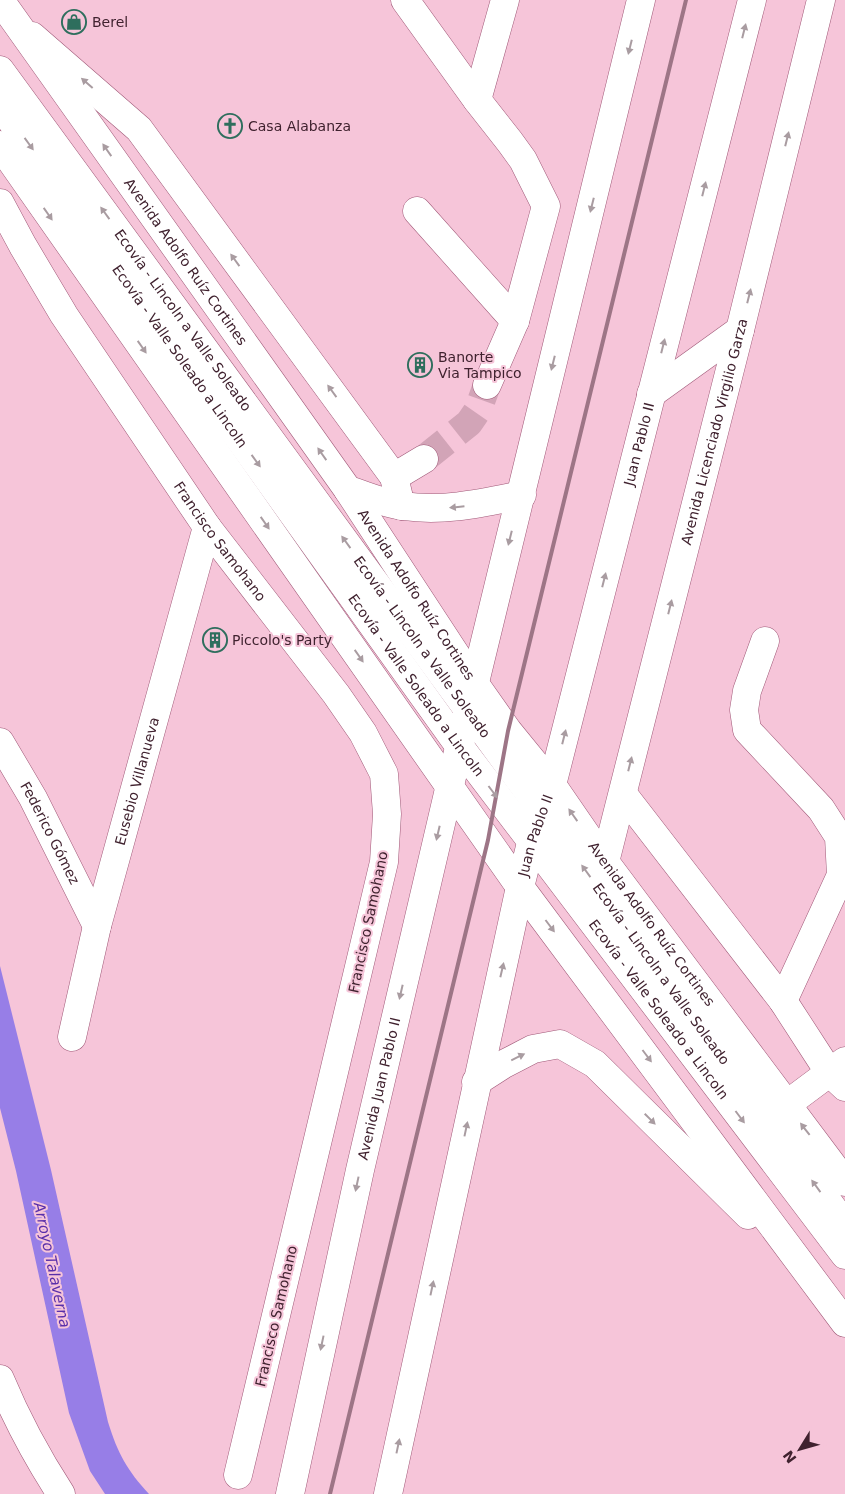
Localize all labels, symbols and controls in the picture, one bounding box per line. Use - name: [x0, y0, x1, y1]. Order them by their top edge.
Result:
- shop icon: Berel: [61, 9, 87, 35]
- place label: Berel: [92, 14, 128, 30]
- one-way arrow: [740, 24, 748, 39]
- one-way arrow: [626, 40, 634, 55]
- one-way arrow: [80, 78, 93, 89]
- church icon: Casa Alabanza: [217, 113, 243, 139]
- place label: Casa Alabanza: [248, 118, 351, 134]
- one-way arrow: [783, 131, 791, 146]
- one-way arrow: [24, 137, 34, 151]
- one-way arrow: [102, 143, 112, 157]
- street label: Avenida Adolfo Ruíz Cortines: [121, 175, 251, 348]
- one-way arrow: [700, 181, 708, 196]
- one-way arrow: [588, 198, 596, 213]
- one-way arrow: [100, 206, 110, 220]
- one-way arrow: [43, 207, 53, 220]
- street label: Ecovía - Lincoln a Valle Soleado: [111, 226, 255, 414]
- one-way arrow: [230, 254, 241, 267]
- street label: Ecovía - Valle Soleado a Lincoln: [109, 262, 251, 451]
- one-way arrow: [745, 289, 753, 304]
- street label: Avenida Licenciado Virgilio Garza: [678, 317, 751, 546]
- one-way arrow: [660, 339, 668, 354]
- one-way arrow: [137, 340, 147, 353]
- place label: Banorte Via Tampico: [438, 349, 522, 381]
- building icon: Banorte Via Tampico: [407, 352, 433, 378]
- one-way arrow: [549, 356, 557, 371]
- one-way arrow: [326, 385, 337, 398]
- street label: Juan Pablo II: [620, 401, 657, 488]
- one-way arrow: [317, 447, 327, 461]
- one-way arrow: [251, 454, 261, 468]
- street label: Francisco Samohano: [171, 479, 269, 604]
- one-way arrow: [448, 503, 464, 511]
- street label: Avenida Adolfo Ruíz Cortines: [355, 506, 478, 683]
- one-way arrow: [260, 516, 270, 529]
- one-way arrow: [506, 531, 514, 546]
- one-way arrow: [341, 535, 351, 549]
- street label: Ecovía - Lincoln a Valle Soleado: [350, 553, 494, 741]
- one-way arrow: [600, 572, 608, 588]
- street label: Ecovía - Valle Soleado a Lincoln: [345, 591, 487, 780]
- one-way arrow: [666, 599, 674, 614]
- building icon: Piccolo's Party: [202, 627, 228, 653]
- place label: Piccolo's Party: [232, 632, 332, 648]
- one-way arrow: [354, 649, 364, 662]
- street label: Eusebio Villanueva: [112, 715, 162, 847]
- one-way arrow: [560, 730, 568, 745]
- one-way arrow: [626, 757, 634, 772]
- street label: Federico Gómez: [17, 779, 83, 887]
- one-way arrow: [488, 785, 499, 798]
- street label: Juan Pablo II: [515, 792, 556, 879]
- one-way arrow: [568, 808, 578, 822]
- one-way arrow: [434, 826, 442, 841]
- street label: Avenida Adolfo Ruíz Cortines: [585, 839, 718, 1009]
- street label: Francisco Samohano: [345, 850, 391, 994]
- one-way arrow: [581, 865, 592, 878]
- street label: Ecovía - Lincoln a Valle Soleado: [590, 880, 733, 1068]
- street label: Ecovía - Valle Soleado a Lincoln: [586, 916, 732, 1102]
- one-way arrow: [544, 919, 555, 932]
- one-way arrow: [498, 963, 506, 978]
- one-way arrow: [397, 984, 405, 999]
- street label: Avenida Juan Pablo II: [355, 1016, 403, 1161]
- one-way arrow: [642, 1049, 652, 1063]
- one-way arrow: [511, 1053, 525, 1061]
- one-way arrow: [734, 1110, 745, 1123]
- one-way arrow: [643, 1113, 655, 1125]
- one-way arrow: [463, 1120, 471, 1136]
- one-way arrow: [799, 1123, 810, 1136]
- one-way arrow: [353, 1176, 361, 1191]
- one-way arrow: [811, 1179, 821, 1193]
- water label: Arroyo Talaverna: [30, 1200, 74, 1329]
- street label: Francisco Samohano: [252, 1244, 300, 1388]
- one-way arrow: [428, 1280, 436, 1295]
- one-way arrow: [318, 1335, 326, 1351]
- north arrow: [775, 1424, 825, 1474]
- one-way arrow: [394, 1439, 402, 1454]
- text: N: [780, 1447, 800, 1466]

